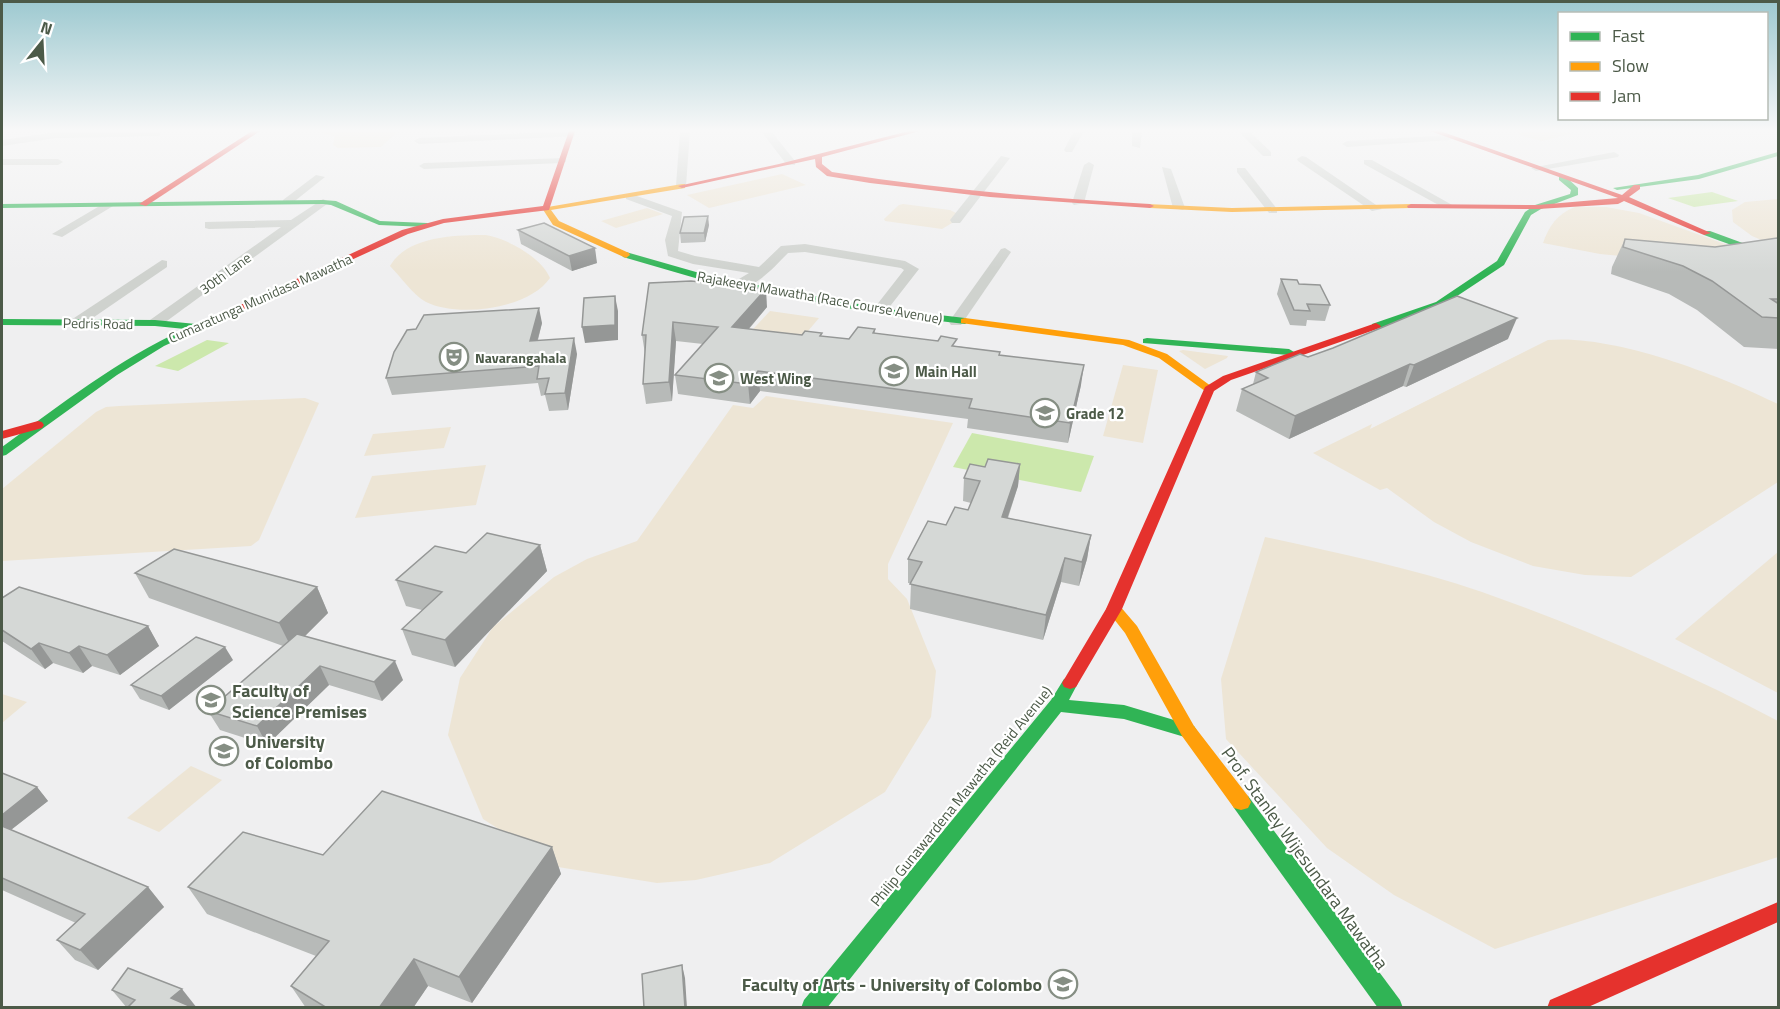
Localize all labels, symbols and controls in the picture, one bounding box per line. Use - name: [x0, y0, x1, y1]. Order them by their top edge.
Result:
- north arrow: [12, 12, 72, 72]
- legend: [1558, 12, 1768, 120]
- text: N: [38, 15, 56, 41]
- text: Fast: [1612, 22, 1645, 49]
- text: Slow: [1612, 52, 1649, 79]
- text: Jam: [1612, 82, 1641, 109]
- street label: 30th Lane: [195, 247, 255, 299]
- street label: Cumaratunga Munidasa Mawatha: [165, 248, 355, 348]
- street label: Rajakeeya Mawatha (Race Course Avenue): [696, 265, 944, 329]
- street label: Pedris Road: [63, 312, 133, 334]
- theatre icon: Navarangahala: [438, 341, 470, 373]
- place label: Navarangahala: [475, 347, 566, 368]
- school or university icon: Main Hall: [878, 355, 910, 387]
- place label: Main Hall: [915, 360, 977, 383]
- school or university icon: West Wing: [703, 362, 735, 394]
- place label: West Wing: [740, 367, 811, 390]
- school or university icon: Grade 12: [1029, 397, 1061, 429]
- place label: Grade 12: [1066, 402, 1124, 425]
- place label: Faculty of Science Premises: [232, 677, 367, 725]
- street label: Philip Gunawardena Mawatha (Reid Avenue): [864, 681, 1058, 911]
- school or university icon: Faculty of Science Premises: [195, 684, 227, 716]
- place label: University of Colombo: [245, 728, 333, 776]
- school or university icon: University of Colombo: [208, 735, 240, 767]
- street label: Prof. Stanley Wijesundara Mawatha: [1215, 741, 1395, 975]
- school or university icon: Faculty of Arts - University of Colombo: [1047, 968, 1079, 1000]
- place label: Faculty of Arts - University of Colombo: [742, 971, 1042, 998]

